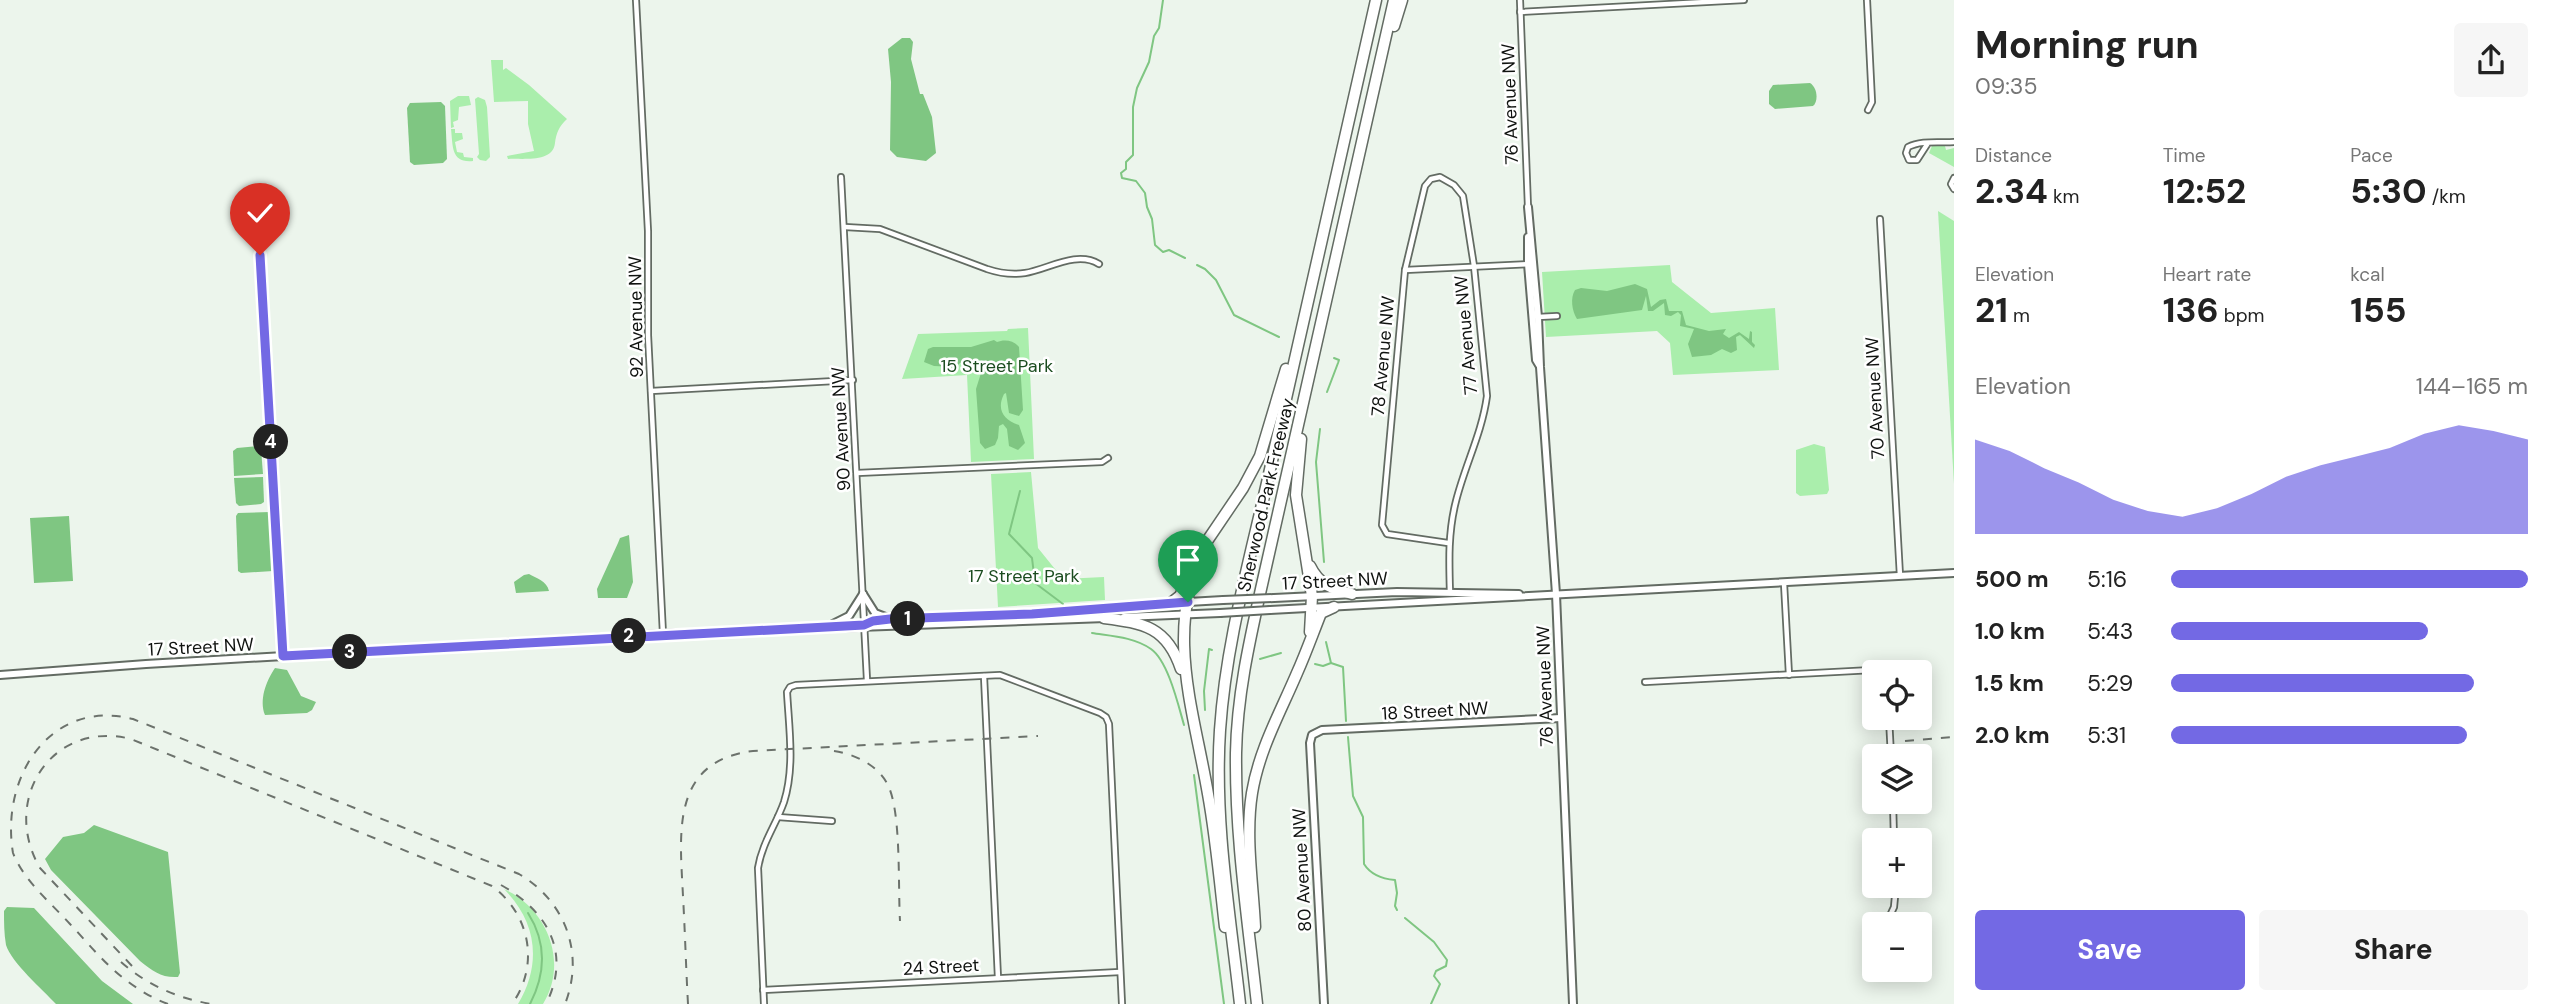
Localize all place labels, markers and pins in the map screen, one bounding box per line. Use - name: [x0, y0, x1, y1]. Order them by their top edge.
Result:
- pin: [230, 183, 290, 255]
- pin: 4: [254, 424, 288, 460]
- pin: [1158, 530, 1218, 602]
- pin: 1: [890, 602, 926, 636]
- pin: 2: [612, 618, 646, 654]
- pin: 3: [332, 634, 368, 670]

